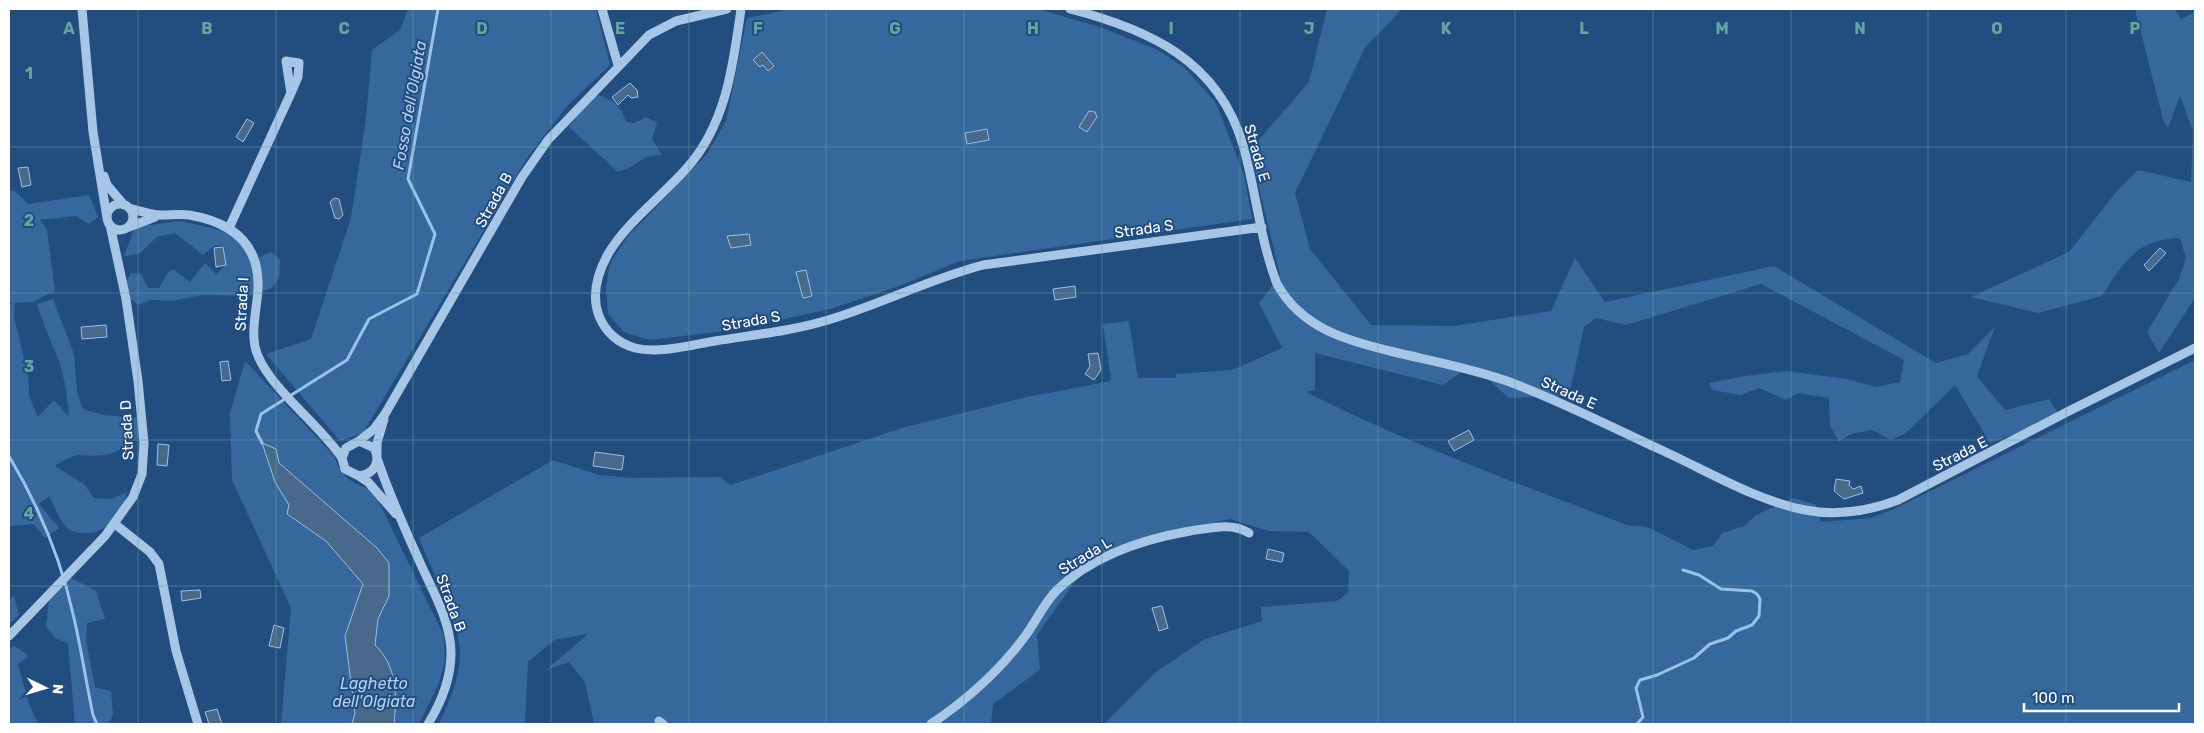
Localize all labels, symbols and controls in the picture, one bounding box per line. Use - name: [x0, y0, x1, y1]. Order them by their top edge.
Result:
- text: A: [63, 19, 75, 38]
- text: B: [201, 19, 213, 38]
- text: C: [338, 19, 350, 38]
- text: D: [476, 19, 488, 38]
- text: E: [615, 19, 625, 38]
- text: F: [753, 19, 763, 38]
- text: G: [889, 19, 901, 38]
- text: H: [1027, 19, 1039, 38]
- text: I: [1168, 19, 1174, 38]
- text: J: [1304, 19, 1314, 38]
- text: K: [1441, 19, 1452, 38]
- text: L: [1579, 19, 1589, 38]
- text: M: [1715, 19, 1729, 38]
- text: N: [1854, 19, 1866, 38]
- text: O: [1991, 19, 2003, 38]
- text: P: [2130, 19, 2141, 38]
- water label: Fosso dell’Olgiata: [389, 39, 430, 171]
- text: 1: [25, 64, 33, 83]
- street label: Strada E: [1240, 122, 1274, 184]
- street label: Strada B: [472, 169, 516, 231]
- text: 2: [24, 211, 34, 230]
- street label: Strada S: [1113, 216, 1175, 242]
- street label: Strada I: [232, 277, 252, 331]
- street label: Strada S: [720, 307, 782, 335]
- text: 3: [24, 357, 34, 376]
- street label: Strada E: [1538, 373, 1600, 413]
- street label: Strada D: [116, 399, 138, 461]
- street label: Strada E: [1930, 433, 1990, 475]
- text: 4: [24, 504, 35, 523]
- street label: Strada L: [1055, 533, 1115, 579]
- street label: Strada B: [432, 572, 470, 634]
- north arrow: [20, 663, 70, 713]
- water label: Laghetto dell'Olgiata: [333, 674, 415, 711]
- scale bar: [2024, 680, 2179, 712]
- text: N: [49, 683, 66, 695]
- text: 100 m: [2032, 689, 2074, 707]

